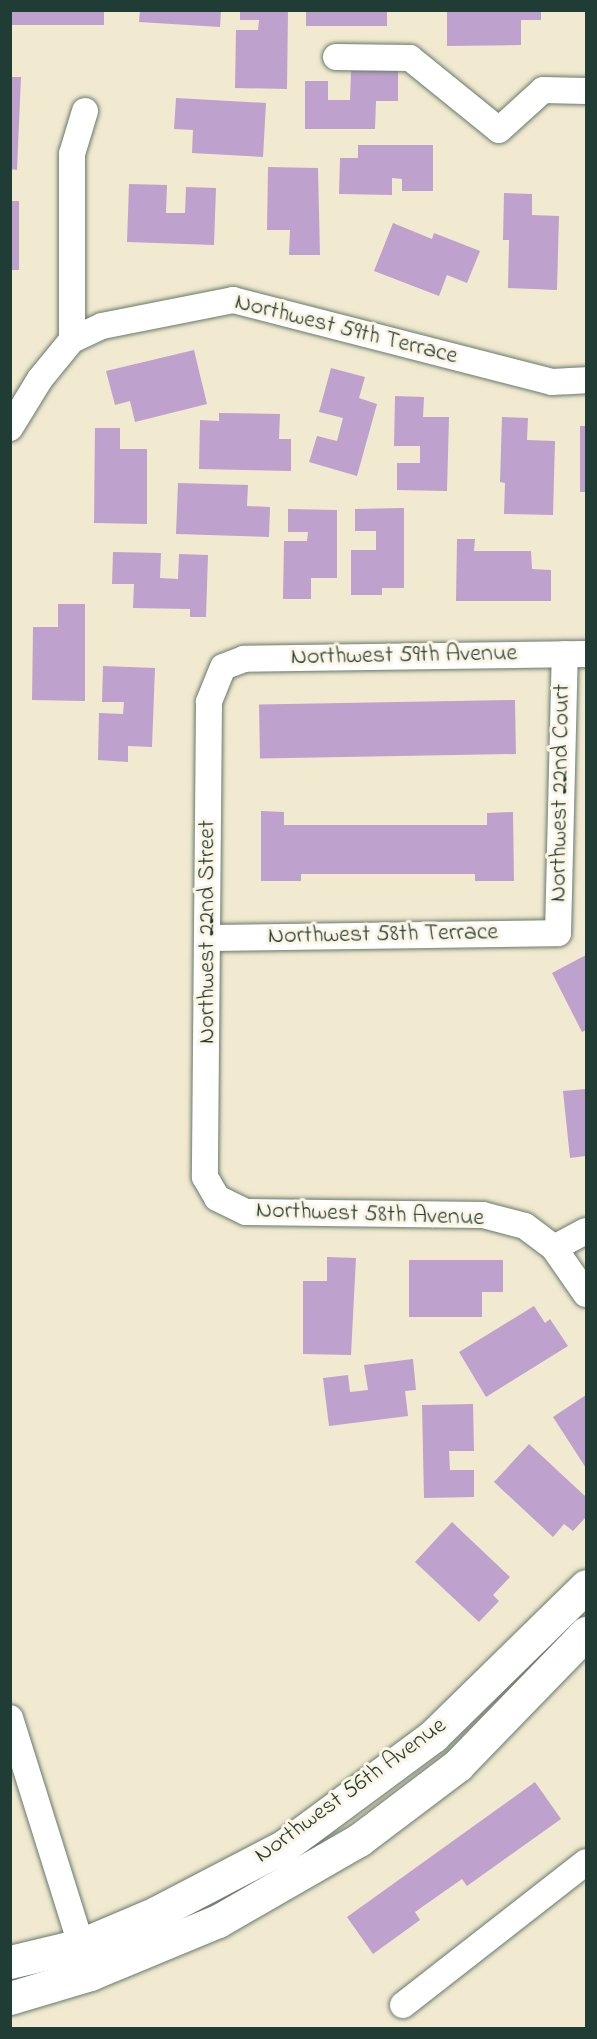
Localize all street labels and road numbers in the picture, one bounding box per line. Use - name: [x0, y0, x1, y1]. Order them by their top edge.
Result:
- street label: Northwest 59th Terrace: [232, 288, 460, 372]
- street label: Northwest 59th Avenue: [290, 640, 518, 672]
- street label: Northwest 22nd Court: [545, 684, 577, 902]
- street label: Northwest 22nd Street: [194, 820, 222, 1044]
- street label: Northwest 58th Terrace: [268, 919, 498, 951]
- street label: Northwest 58th Avenue: [255, 1197, 485, 1233]
- street label: Northwest 56th Avenue: [250, 1712, 452, 1870]

